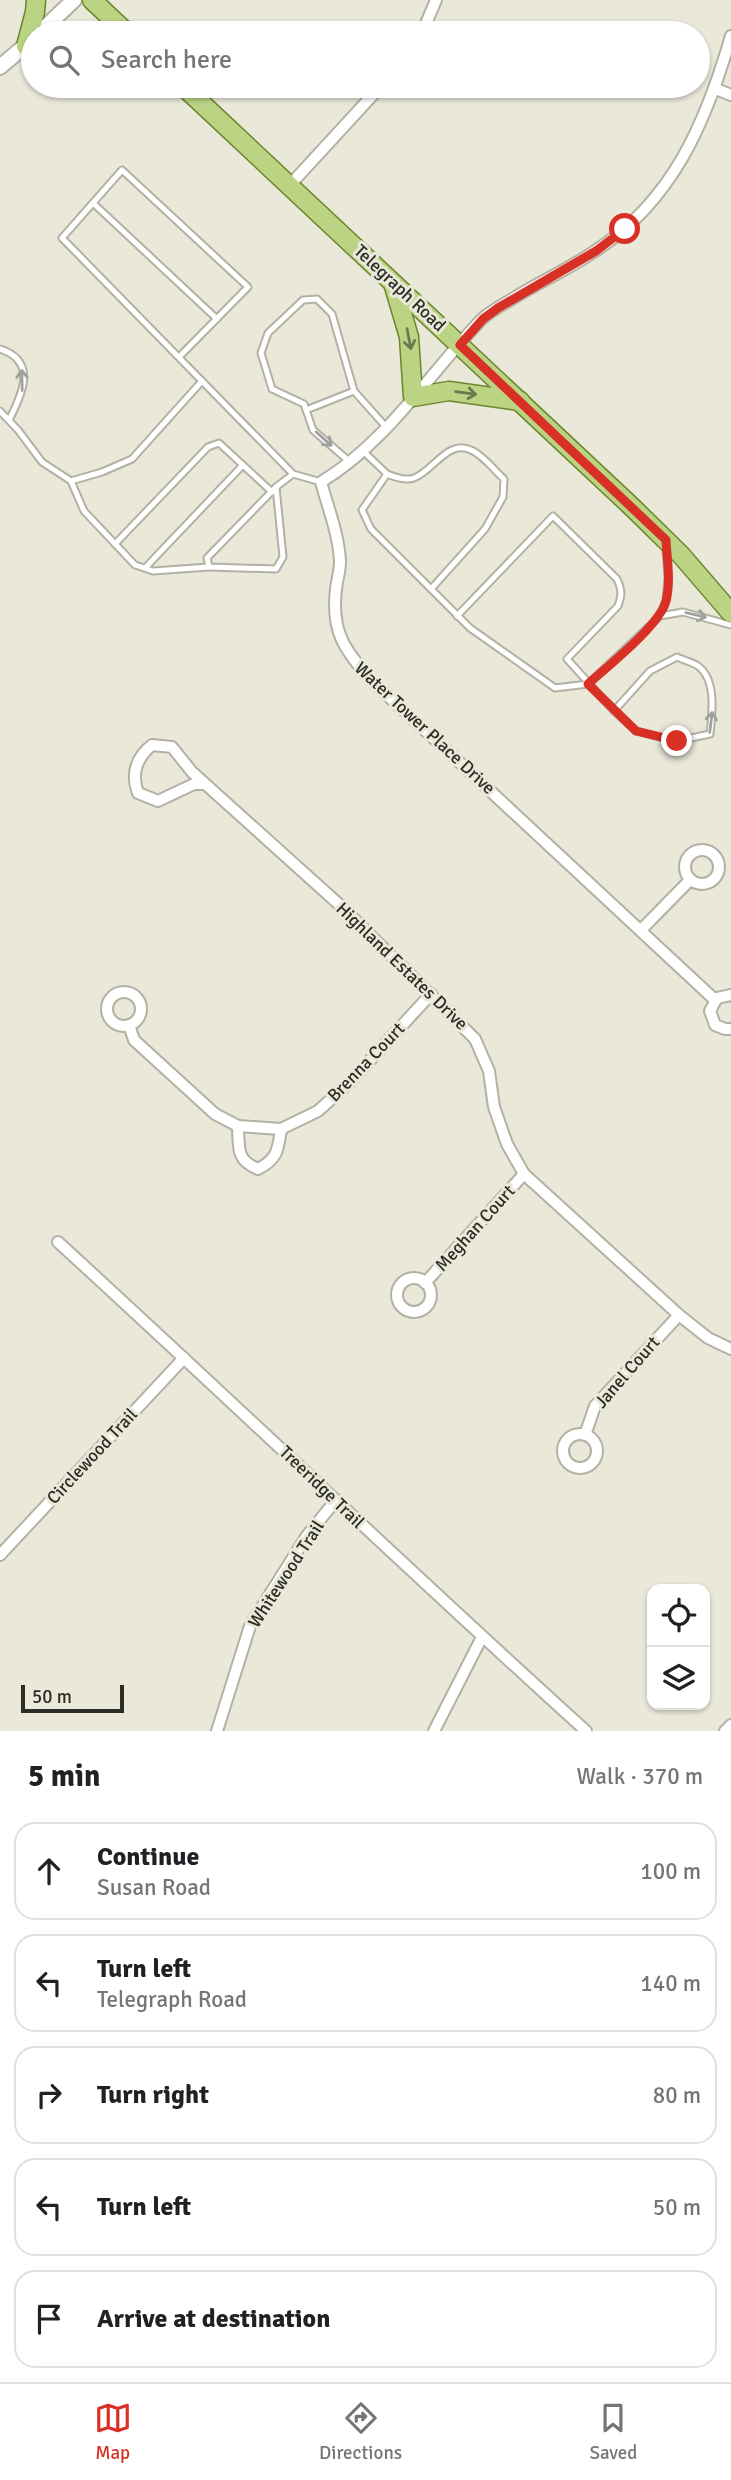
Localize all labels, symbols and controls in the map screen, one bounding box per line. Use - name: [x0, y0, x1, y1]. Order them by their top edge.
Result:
- search box: [21, 21, 710, 98]
- icon: search: [45, 41, 83, 79]
- text: Search here: [101, 44, 232, 76]
- route start: [609, 213, 640, 244]
- street label: Telegraph Road: [350, 240, 450, 336]
- one-way arrow: [402, 327, 416, 350]
- one-way arrow: [15, 369, 29, 392]
- one-way arrow: [454, 387, 477, 400]
- one-way arrow: [315, 431, 332, 448]
- one-way arrow: [684, 609, 707, 623]
- street label: Water Tower Place Drive: [350, 657, 500, 799]
- one-way arrow: [704, 711, 717, 734]
- route end: [661, 725, 692, 756]
- street label: Highland Estates Drive: [332, 897, 472, 1035]
- street label: Brenna Court: [323, 1018, 409, 1106]
- street label: Meghan Court: [430, 1180, 520, 1276]
- street label: Janel Court: [590, 1332, 664, 1412]
- street label: Circlewood Trail: [42, 1403, 142, 1509]
- street label: Treeridge Trail: [275, 1441, 369, 1533]
- street label: Whitewood Trail: [243, 1516, 329, 1632]
- map controls: [647, 1584, 710, 1710]
- button: locate: [647, 1584, 710, 1647]
- button: layers: [647, 1647, 710, 1710]
- scale bar: [21, 1682, 124, 1714]
- text: 50 m: [32, 1685, 72, 1709]
- text: 5 min: [28, 1758, 100, 1795]
- text: Walk · 370 m: [577, 1762, 703, 1791]
- text: Continue: [97, 1841, 199, 1873]
- icon: ahead: [30, 1852, 68, 1890]
- text: 100 m: [640, 1857, 701, 1886]
- text: Susan Road: [97, 1873, 211, 1902]
- text: Turn left: [97, 1953, 191, 1985]
- icon: left: [30, 1964, 68, 2002]
- text: 140 m: [640, 1969, 701, 1998]
- text: Telegraph Road: [97, 1985, 247, 2014]
- icon: right: [30, 2076, 68, 2114]
- text: Turn right: [97, 2079, 209, 2111]
- text: 80 m: [653, 2081, 701, 2110]
- icon: left: [30, 2188, 68, 2226]
- text: Turn left: [97, 2191, 191, 2223]
- text: 50 m: [653, 2193, 701, 2222]
- icon: arrive: [30, 2300, 68, 2338]
- text: Arrive at destination: [97, 2303, 330, 2335]
- tab: Map: [94, 2399, 132, 2465]
- tab: Directions: [319, 2399, 402, 2465]
- tab: Saved: [589, 2399, 637, 2465]

